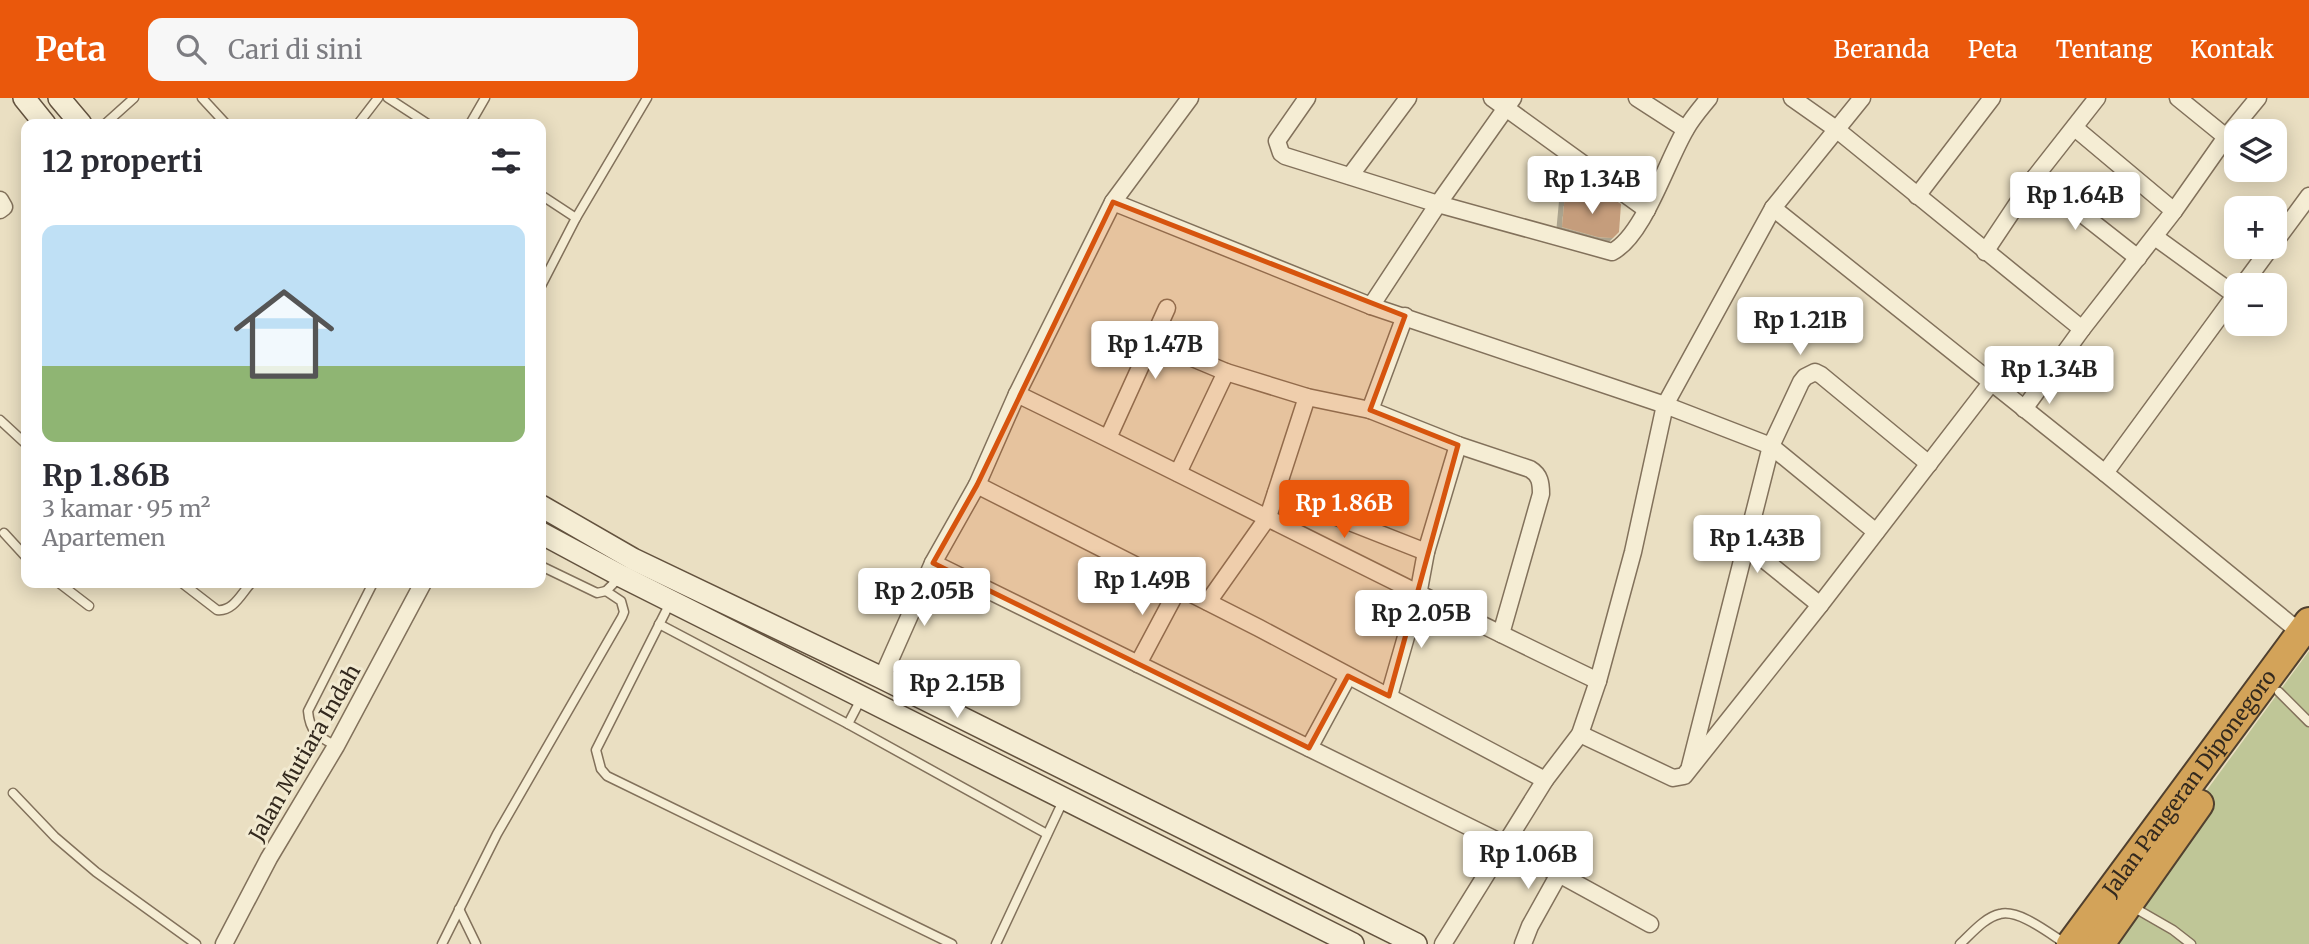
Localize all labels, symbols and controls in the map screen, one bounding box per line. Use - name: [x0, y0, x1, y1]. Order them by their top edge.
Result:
- search box: [148, 18, 638, 81]
- text: Peta: [35, 29, 106, 70]
- icon: search: [172, 30, 210, 68]
- text: Cari di sini: [228, 33, 362, 66]
- text: Beranda: [1834, 34, 1930, 65]
- text: Peta: [1968, 34, 2018, 65]
- text: Tentang: [2056, 34, 2152, 65]
- text: Kontak: [2190, 34, 2274, 65]
- map controls: [2224, 119, 2287, 336]
- button: layers: [2224, 119, 2287, 182]
- text: 12 properti: [42, 142, 203, 180]
- icon: filters: [487, 142, 525, 180]
- pin: Rp 1.34B: [1520, 156, 1664, 216]
- text: Rp 1.34B: [1544, 164, 1640, 193]
- pin: Rp 1.64B: [2003, 172, 2147, 232]
- text: Rp 1.64B: [2026, 180, 2124, 209]
- button: +: [2224, 196, 2287, 259]
- icon: home: [221, 271, 347, 397]
- button: −: [2224, 273, 2287, 336]
- pin: Rp 1.21B: [1728, 298, 1872, 357]
- text: Rp 1.21B: [1753, 305, 1847, 334]
- pin: Rp 1.47B: [1083, 322, 1227, 381]
- text: Rp 1.47B: [1107, 329, 1203, 358]
- pin: Rp 1.34B: [1977, 346, 2121, 406]
- text: Rp 1.34B: [2001, 354, 2097, 383]
- text: Rp 1.86B: [42, 456, 169, 494]
- pin: Rp 1.86B: [1272, 480, 1416, 540]
- text: Rp 1.86B: [1295, 488, 1393, 517]
- text: 3 kamar · 95 m²: [42, 494, 210, 523]
- pin: Rp 1.43B: [1685, 516, 1829, 575]
- text: Apartemen: [42, 523, 166, 552]
- text: Rp 1.43B: [1709, 523, 1805, 552]
- pin: Rp 1.49B: [1070, 558, 1214, 617]
- text: Rp 1.49B: [1094, 565, 1190, 594]
- pin: Rp 2.05B: [852, 568, 996, 628]
- text: Rp 2.05B: [874, 576, 974, 605]
- pin: Rp 2.05B: [1349, 590, 1493, 650]
- text: Rp 2.05B: [1371, 598, 1471, 627]
- street label: Jalan Mutiara Indah: [242, 659, 366, 847]
- pin: Rp 2.15B: [885, 660, 1029, 720]
- street label: Jalan Pangeran Diponegoro: [2096, 664, 2282, 902]
- text: Rp 2.15B: [909, 668, 1005, 697]
- pin: Rp 1.06B: [1456, 832, 1600, 891]
- text: Rp 1.06B: [1479, 839, 1577, 868]

